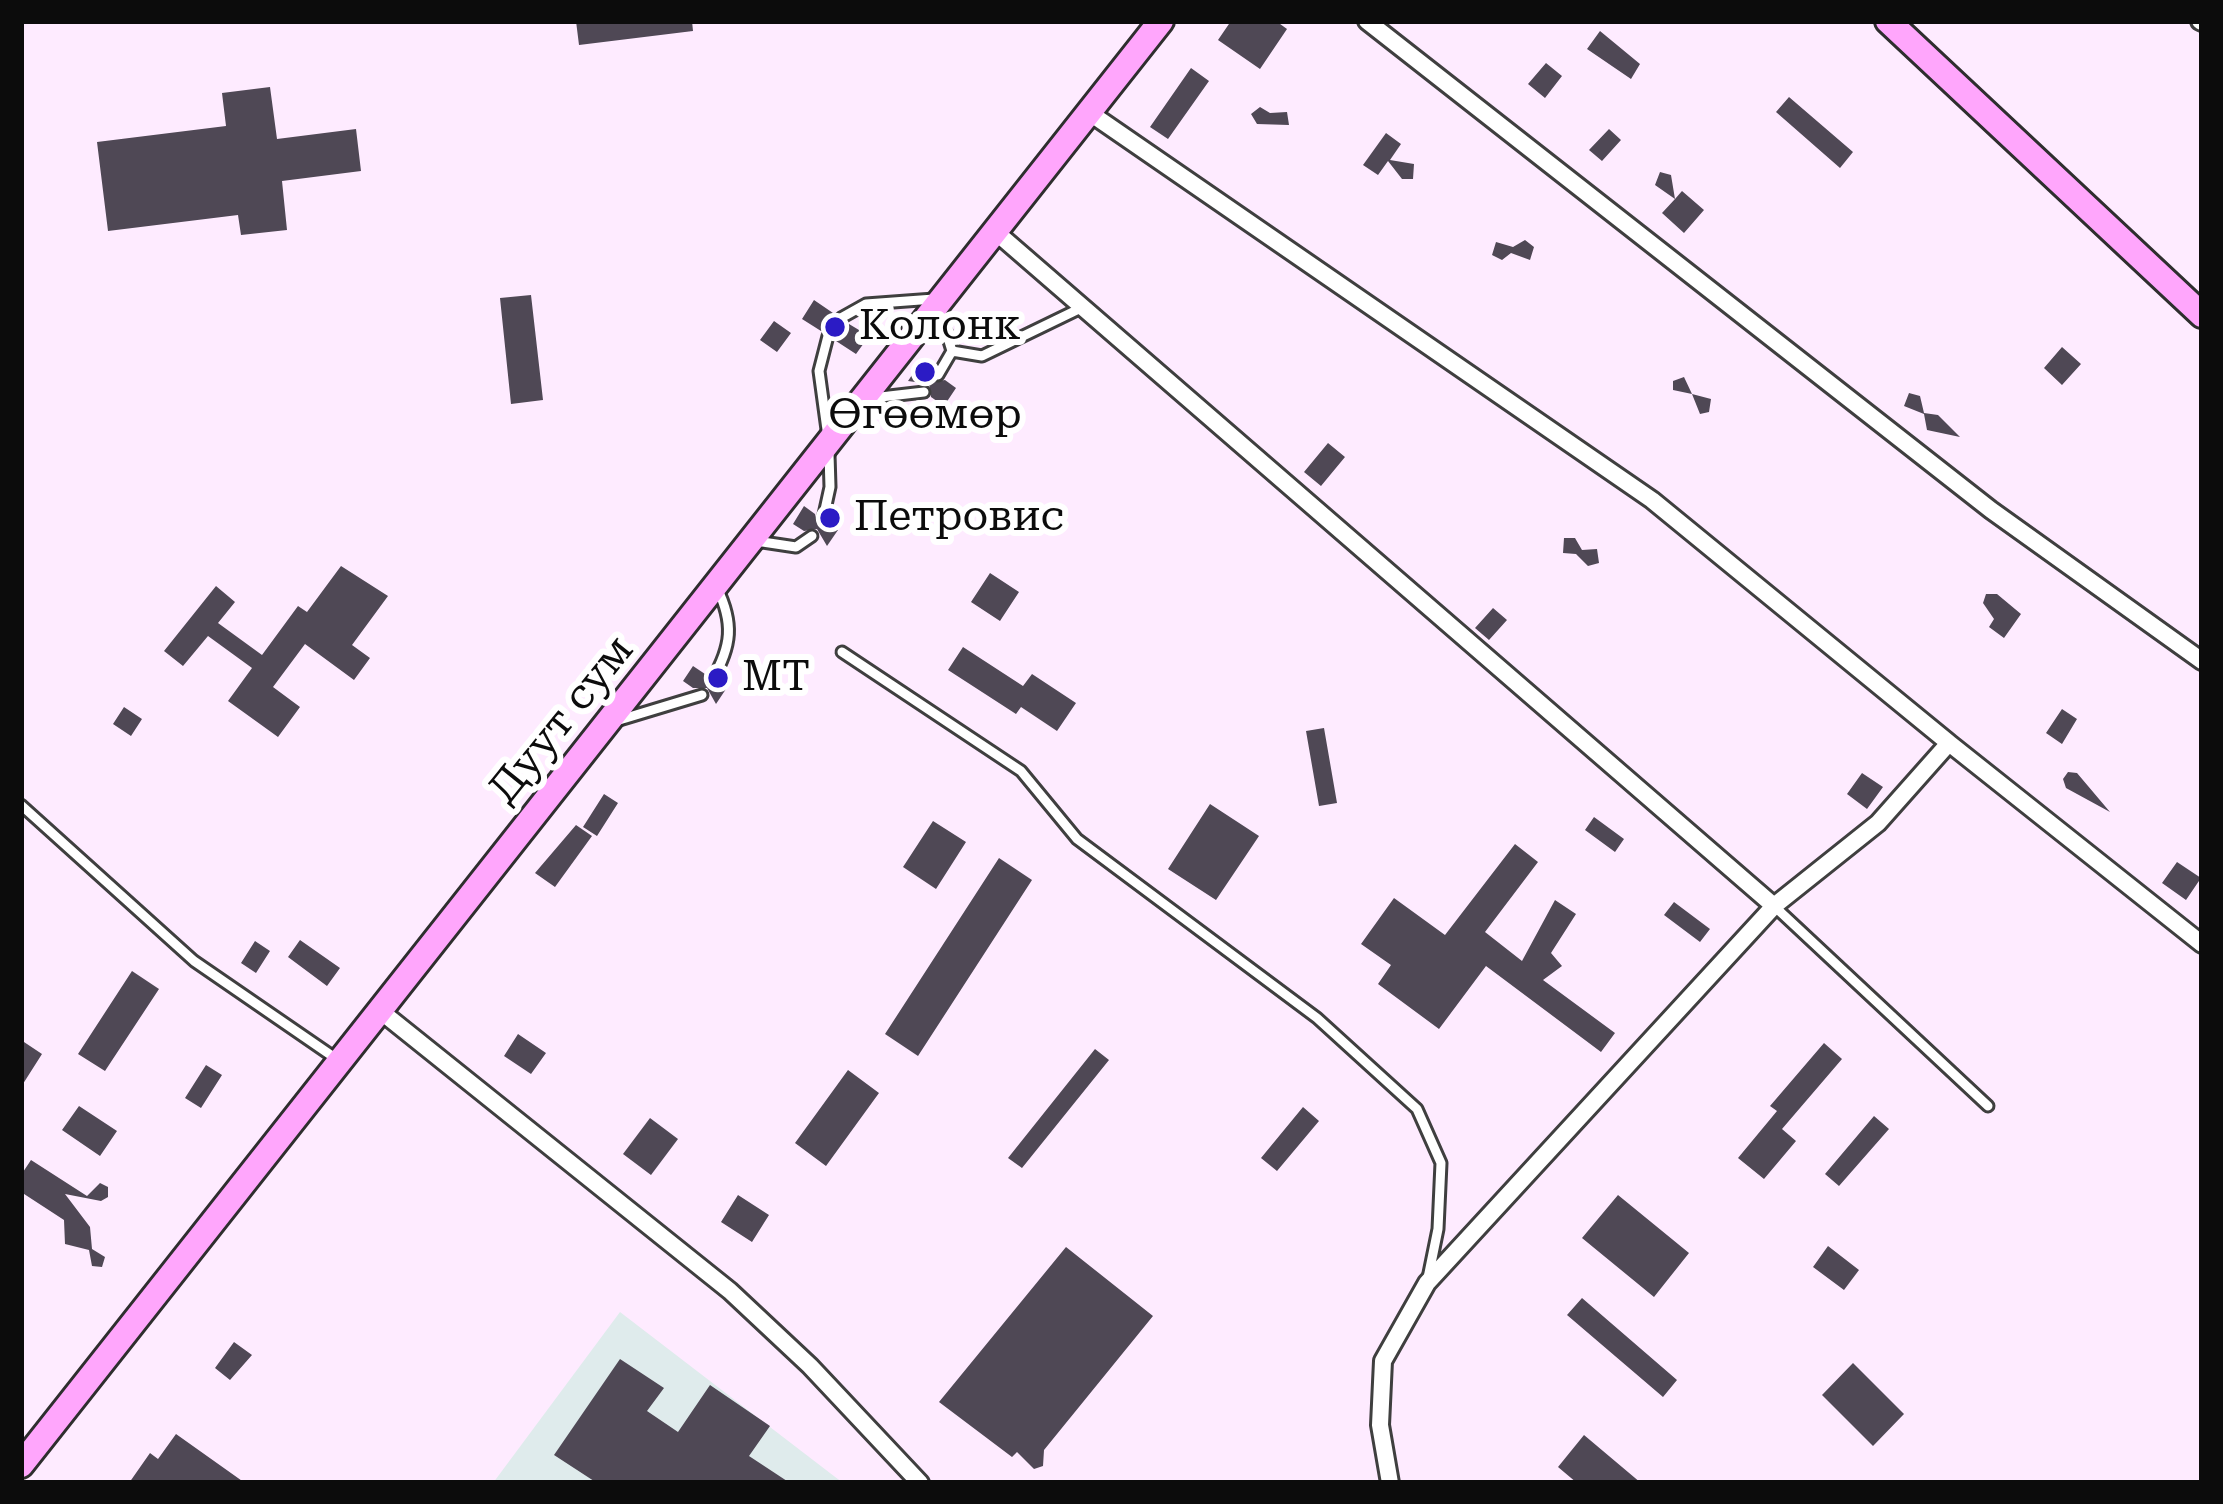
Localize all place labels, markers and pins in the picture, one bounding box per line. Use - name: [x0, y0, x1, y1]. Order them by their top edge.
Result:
- place label: Колонк: [859, 302, 1021, 352]
- marker: Колонк: [822, 314, 848, 340]
- marker: Өгөөмөр: [912, 359, 938, 385]
- place label: Өгөөмөр: [828, 391, 1022, 441]
- place label: Петровиc: [854, 493, 1064, 543]
- marker: Петровиc: [817, 505, 843, 531]
- place label: MT: [742, 653, 810, 703]
- marker: MT: [705, 665, 731, 691]

